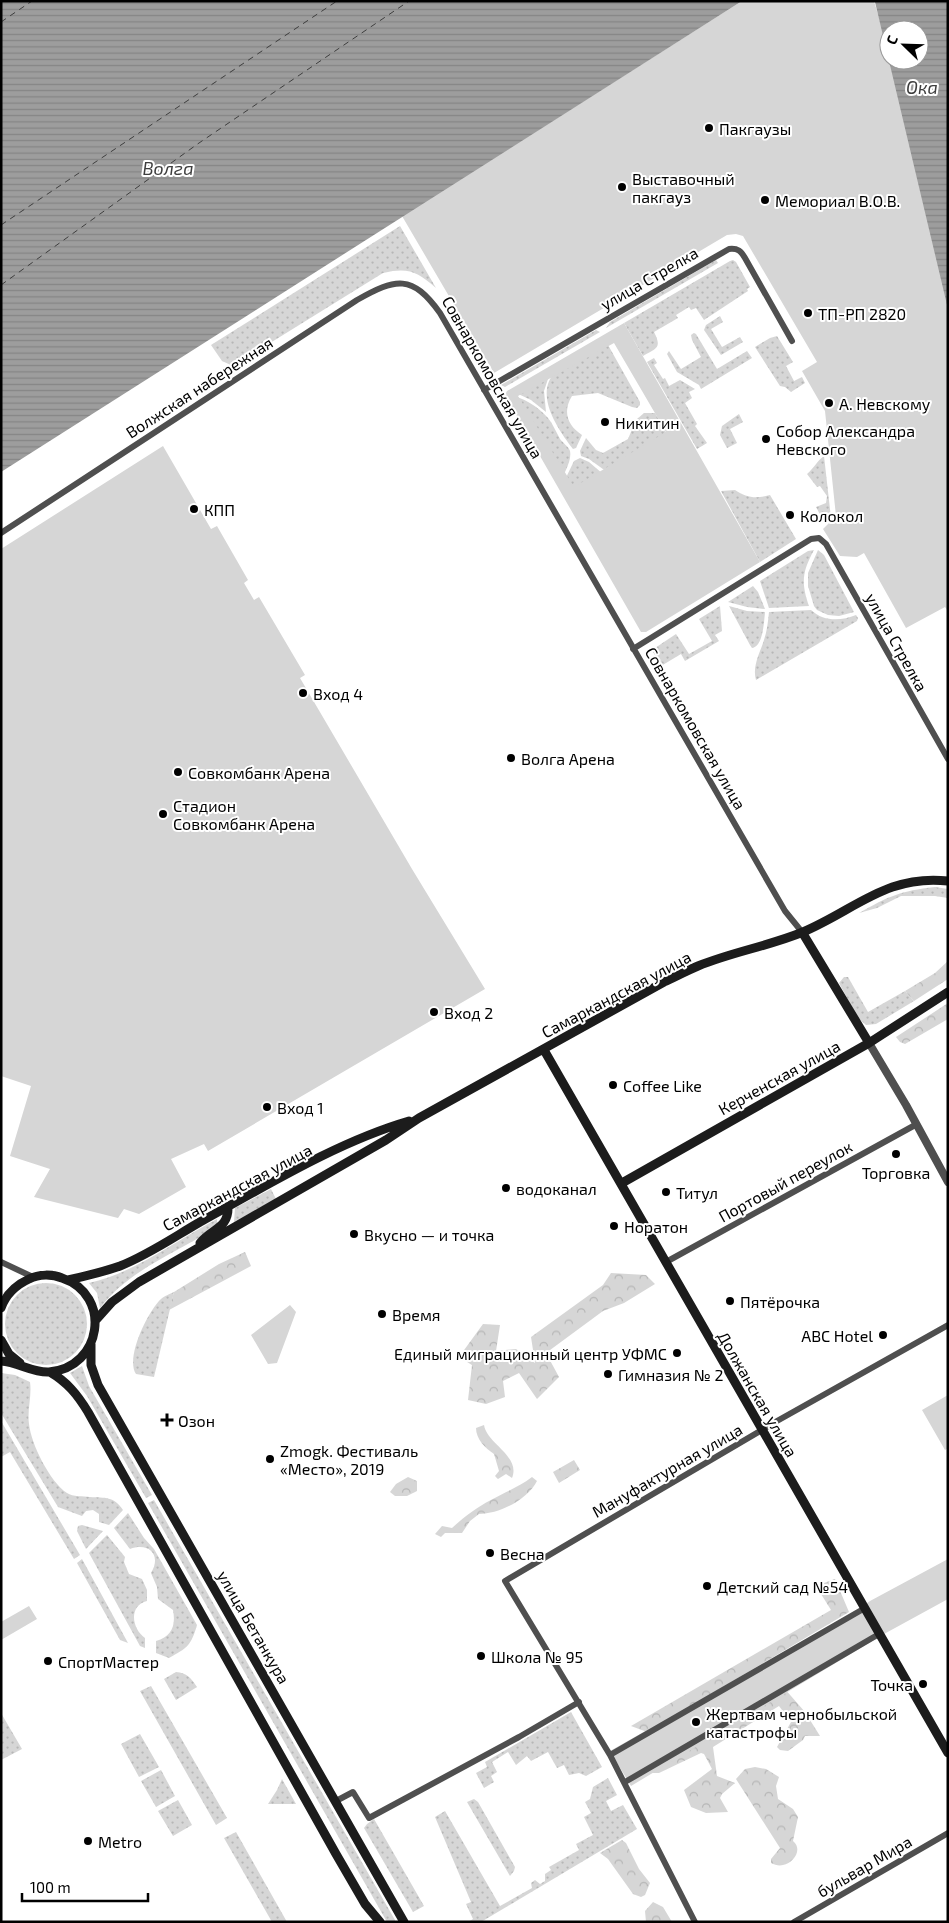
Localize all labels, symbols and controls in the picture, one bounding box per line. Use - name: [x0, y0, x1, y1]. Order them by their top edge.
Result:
- north arrow: [879, 20, 929, 70]
- text: С: [882, 33, 901, 47]
- water label: Ока: [906, 76, 938, 98]
- place label: Пакгаузы: [719, 119, 791, 139]
- marker: Пакгаузы: [703, 122, 715, 134]
- water label: Волга: [143, 157, 194, 179]
- place label: Выставочный пакгауз: [632, 169, 735, 207]
- marker: Выставочный пакгауз: [616, 181, 628, 193]
- place label: Мемориал В.О.В.: [775, 191, 900, 210]
- marker: Мемориал В.О.В.: [759, 194, 771, 206]
- street label: улица Стрелка: [597, 242, 702, 314]
- street label: Совнаркомовская улица: [438, 292, 547, 462]
- place label: ТП-РП 2820: [818, 304, 906, 323]
- marker: ТП-РП 2820: [802, 307, 814, 319]
- street label: Волжская набережная: [122, 332, 276, 442]
- place label: А. Невскому: [839, 394, 931, 414]
- marker: А. Невскому: [823, 397, 835, 409]
- place label: Никитин: [615, 413, 680, 432]
- marker: Никитин: [599, 416, 611, 428]
- place label: Собор Александра Невского: [776, 421, 915, 458]
- marker: Собор Александра Невского: [760, 433, 772, 445]
- place label: КПП: [204, 500, 235, 519]
- marker: КПП: [188, 503, 200, 515]
- place label: Колокол: [800, 506, 863, 525]
- marker: Колокол: [784, 509, 796, 521]
- street label: улица Стрелка: [861, 589, 932, 695]
- street label: Совнаркомовская улица: [641, 643, 750, 813]
- place label: Вход 4: [313, 684, 363, 703]
- marker: Вход 4: [297, 687, 309, 699]
- place label: Волга Арена: [521, 749, 615, 768]
- marker: Волга Арена: [505, 752, 517, 764]
- place label: Совкомбанк Арена: [188, 763, 330, 782]
- marker: Совкомбанк Арена: [172, 766, 184, 778]
- place label: Стадион Совкомбанк Арена: [173, 796, 315, 833]
- marker: Стадион Совкомбанк Арена: [157, 808, 169, 820]
- street label: Самаркандская улица: [538, 947, 694, 1042]
- place label: Вход 2: [444, 1003, 493, 1022]
- marker: Вход 2: [428, 1006, 440, 1018]
- street label: Керченская улица: [715, 1036, 844, 1119]
- place label: Coffee Like: [623, 1076, 702, 1095]
- marker: Coffee Like: [607, 1079, 619, 1091]
- place label: Вход 1: [277, 1098, 324, 1117]
- marker: Вход 1: [261, 1101, 273, 1113]
- street label: Портовый переулок: [715, 1136, 856, 1226]
- street label: Самаркандская улица: [159, 1140, 315, 1235]
- marker: Торговка: [890, 1148, 902, 1160]
- place label: Торговка: [862, 1163, 930, 1182]
- place label: водоканал: [516, 1179, 597, 1198]
- marker: водоканал: [500, 1182, 512, 1194]
- place label: Титул: [676, 1183, 718, 1203]
- marker: Титул: [660, 1186, 672, 1198]
- place label: Норатон: [624, 1217, 688, 1236]
- marker: Норатон: [608, 1220, 620, 1232]
- place label: Вкусно — и точка: [364, 1225, 494, 1245]
- marker: Вкусно — и точка: [348, 1228, 360, 1240]
- place label: Пятёрочка: [740, 1292, 820, 1311]
- marker: Пятёрочка: [724, 1295, 736, 1307]
- place label: Время: [392, 1305, 441, 1324]
- marker: Время: [376, 1308, 388, 1320]
- place label: ABC Hotel: [801, 1326, 873, 1345]
- street label: Должанская улица: [713, 1328, 802, 1461]
- marker: ABC Hotel: [877, 1329, 889, 1341]
- place label: Единый миграционный центр УФМС: [394, 1344, 667, 1363]
- marker: Единый миграционный центр УФМС: [671, 1347, 683, 1359]
- place label: Гимназия № 2: [618, 1365, 723, 1384]
- marker: Гимназия № 2: [602, 1368, 614, 1380]
- place label: Озон: [178, 1411, 215, 1430]
- marker: Озон: [160, 1413, 174, 1427]
- street label: Мануфактурная улица: [589, 1419, 746, 1522]
- place label: Zmogk. Фестиваль «Место», 2019: [280, 1441, 418, 1478]
- marker: Zmogk. Фестиваль «Место», 2019: [264, 1453, 276, 1465]
- place label: Весна: [500, 1544, 545, 1563]
- marker: Весна: [484, 1547, 496, 1559]
- street label: улица Бетанкура: [213, 1567, 294, 1687]
- place label: Детский сад №54: [717, 1577, 848, 1596]
- marker: Детский сад №54: [701, 1580, 713, 1592]
- place label: Школа № 95: [491, 1647, 583, 1666]
- marker: Школа № 95: [475, 1650, 487, 1662]
- place label: СпортМастер: [58, 1652, 159, 1671]
- marker: СпортМастер: [42, 1655, 54, 1667]
- place label: Точка: [870, 1675, 913, 1694]
- marker: Точка: [917, 1678, 929, 1690]
- place label: Жертвам чернобыльской катастрофы: [706, 1704, 897, 1741]
- marker: Жертвам чернобыльской катастрофы: [690, 1716, 702, 1728]
- street label: бульвар Мира: [813, 1831, 915, 1902]
- place label: Metro: [98, 1832, 142, 1851]
- marker: Metro: [82, 1835, 94, 1847]
- scale bar: [22, 1870, 149, 1902]
- text: 100 m: [30, 1878, 71, 1896]

